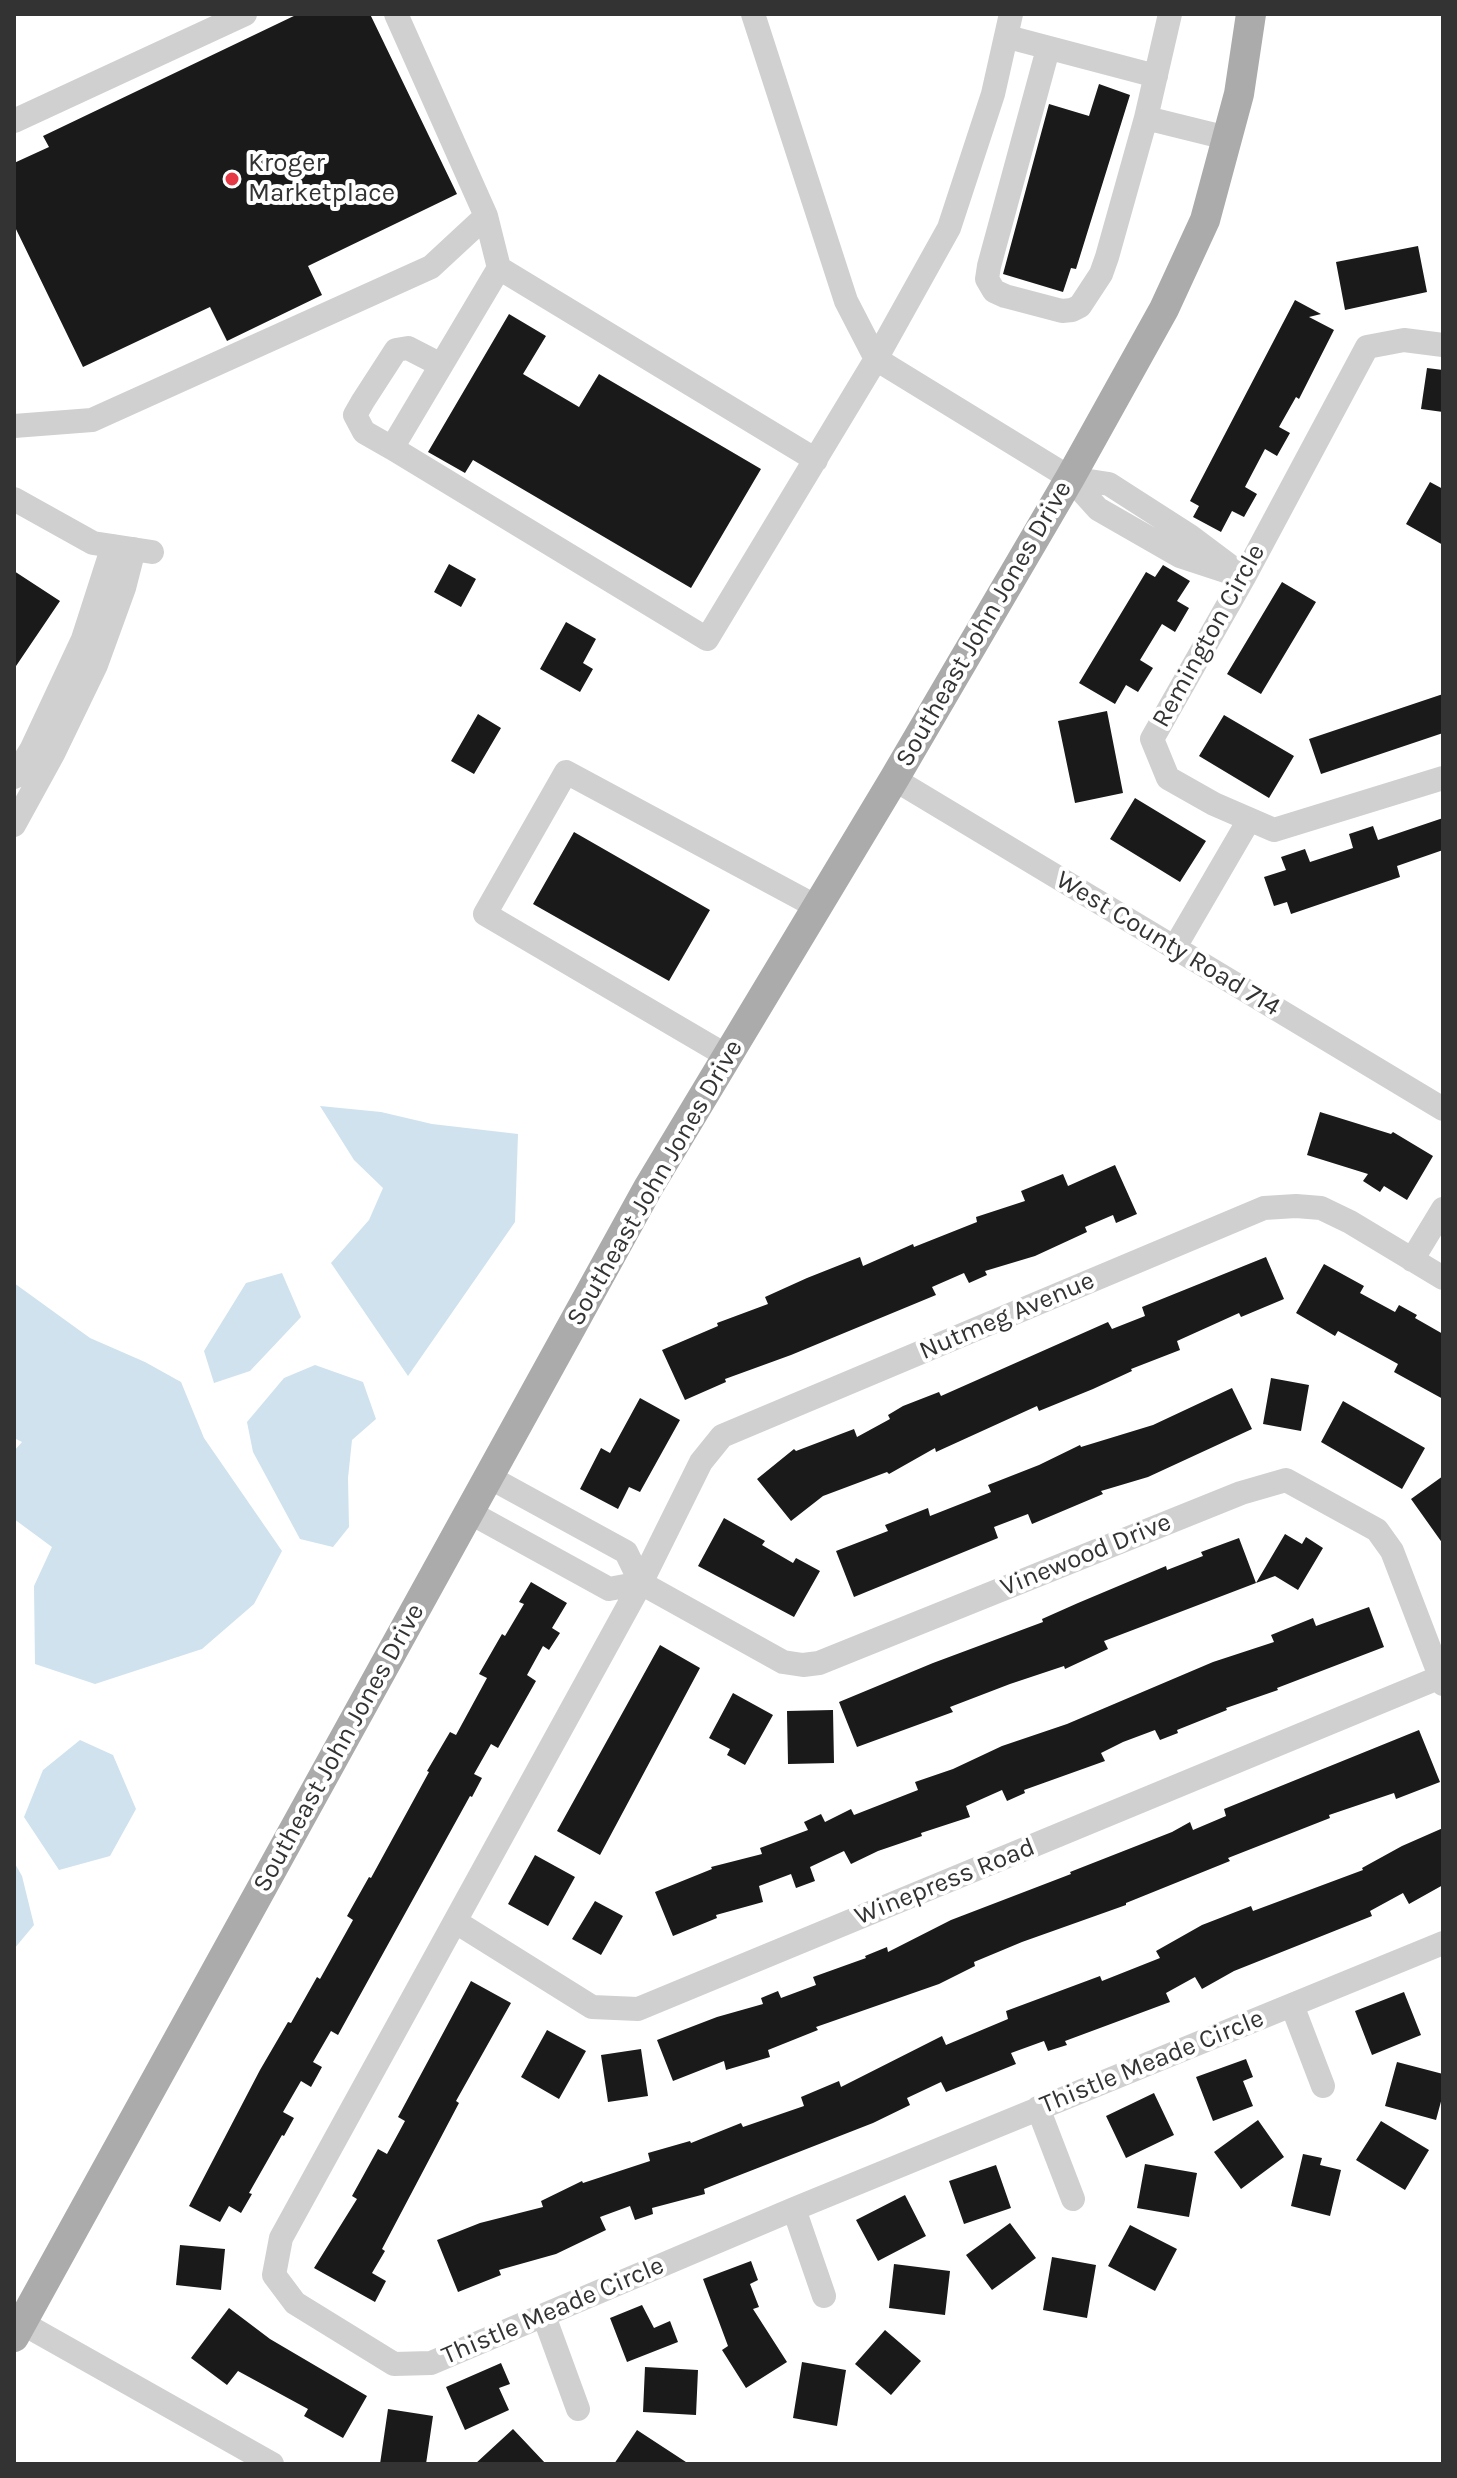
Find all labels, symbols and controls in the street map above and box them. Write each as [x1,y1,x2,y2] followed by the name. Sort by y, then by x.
[248,148,395,210] place label: Kroger Marketplace
[223,170,241,188] marker: Kroger Marketplace
[889,475,1079,773] street label: Southeast John Jones Drive
[1146,539,1272,733] street label: Remington Circle
[1050,865,1286,1023] street label: West County Road 714
[560,1034,750,1332] street label: Southeast John Jones Drive
[915,1265,1099,1367] street label: Nutmeg Avenue
[996,1507,1176,1603] street label: Vinewood Drive
[247,1598,431,1898] street label: Southeast John Jones Drive
[850,1832,1040,1932] street label: Winepress Road
[1036,2003,1268,2121] street label: Thistle Meade Circle
[437,2250,669,2372] street label: Thistle Meade Circle

